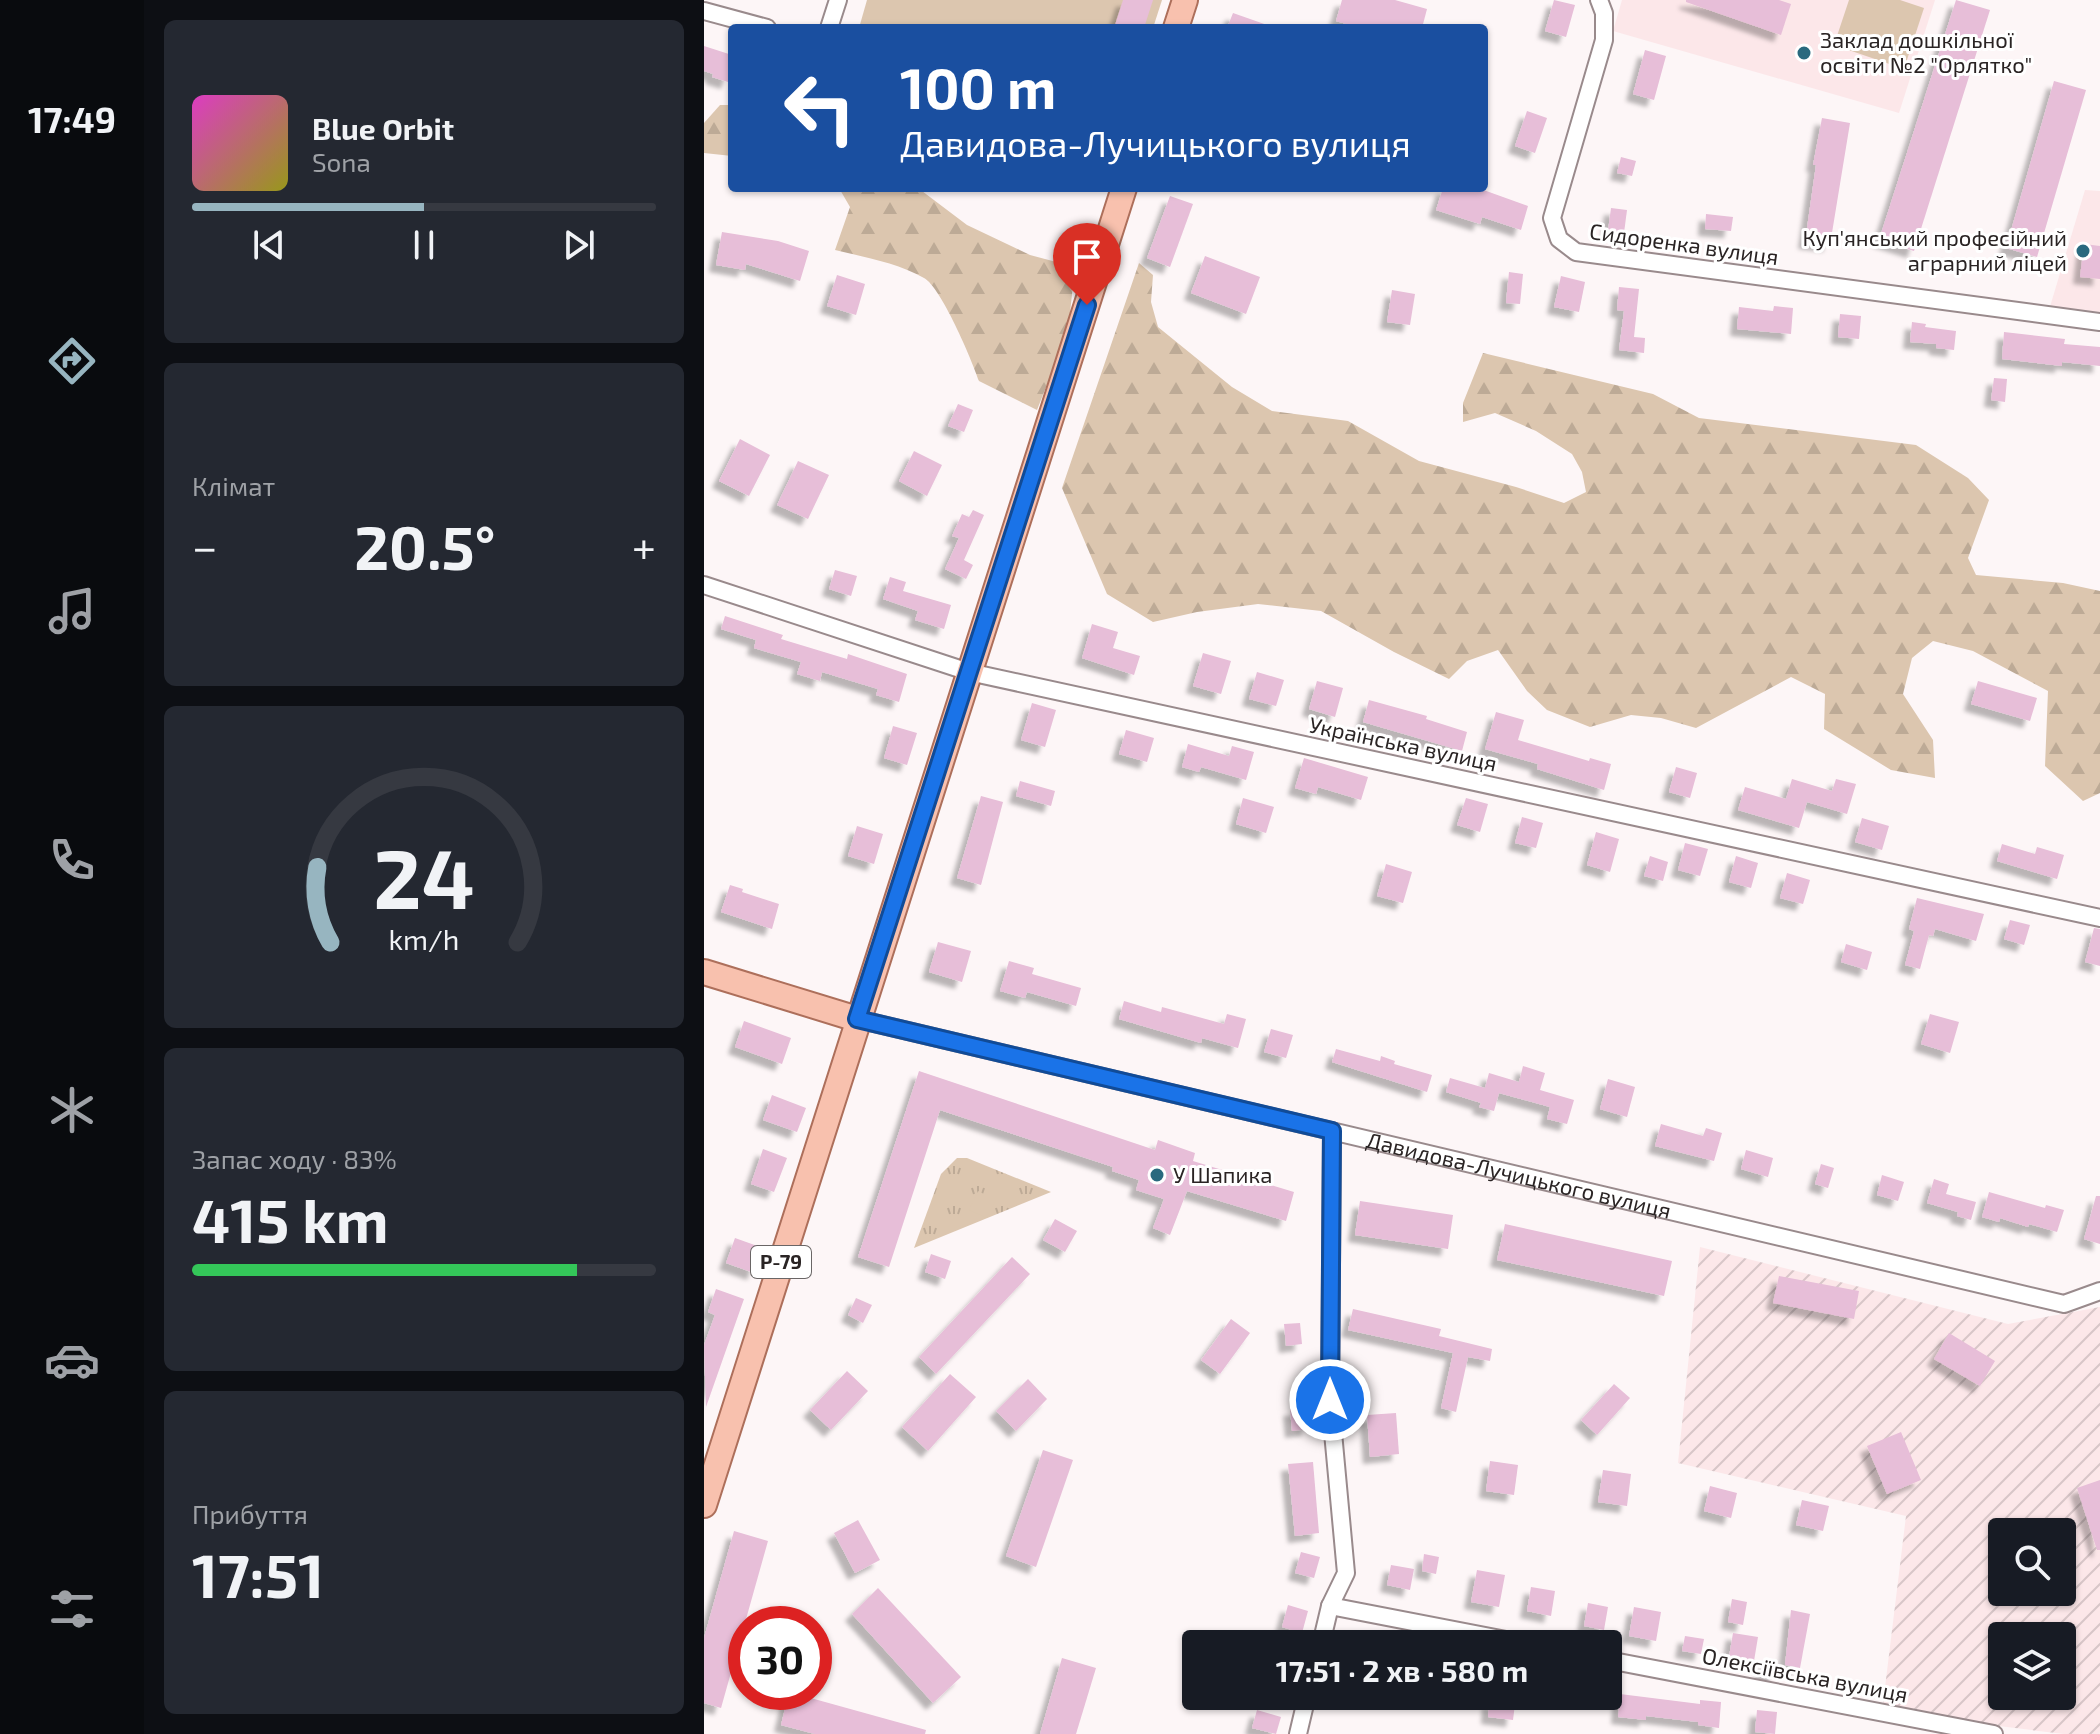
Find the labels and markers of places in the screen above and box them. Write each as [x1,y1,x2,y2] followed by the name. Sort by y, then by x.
[1820,26,2032,77] place label: Заклад дошкільної освіти №2 "Орлятко"
[1795,44,1813,62] marker: Заклад дошкільної освіти №2 "Орлятко"
[1053,223,1121,305] pin
[1803,224,2067,275] place label: Куп'янський професійний аграрний ліцей
[2074,242,2092,260] marker: Куп'янський професійний аграрний ліцей
[1173,1161,1272,1187] place label: У Шапика
[1148,1166,1166,1184] marker: У Шапика

